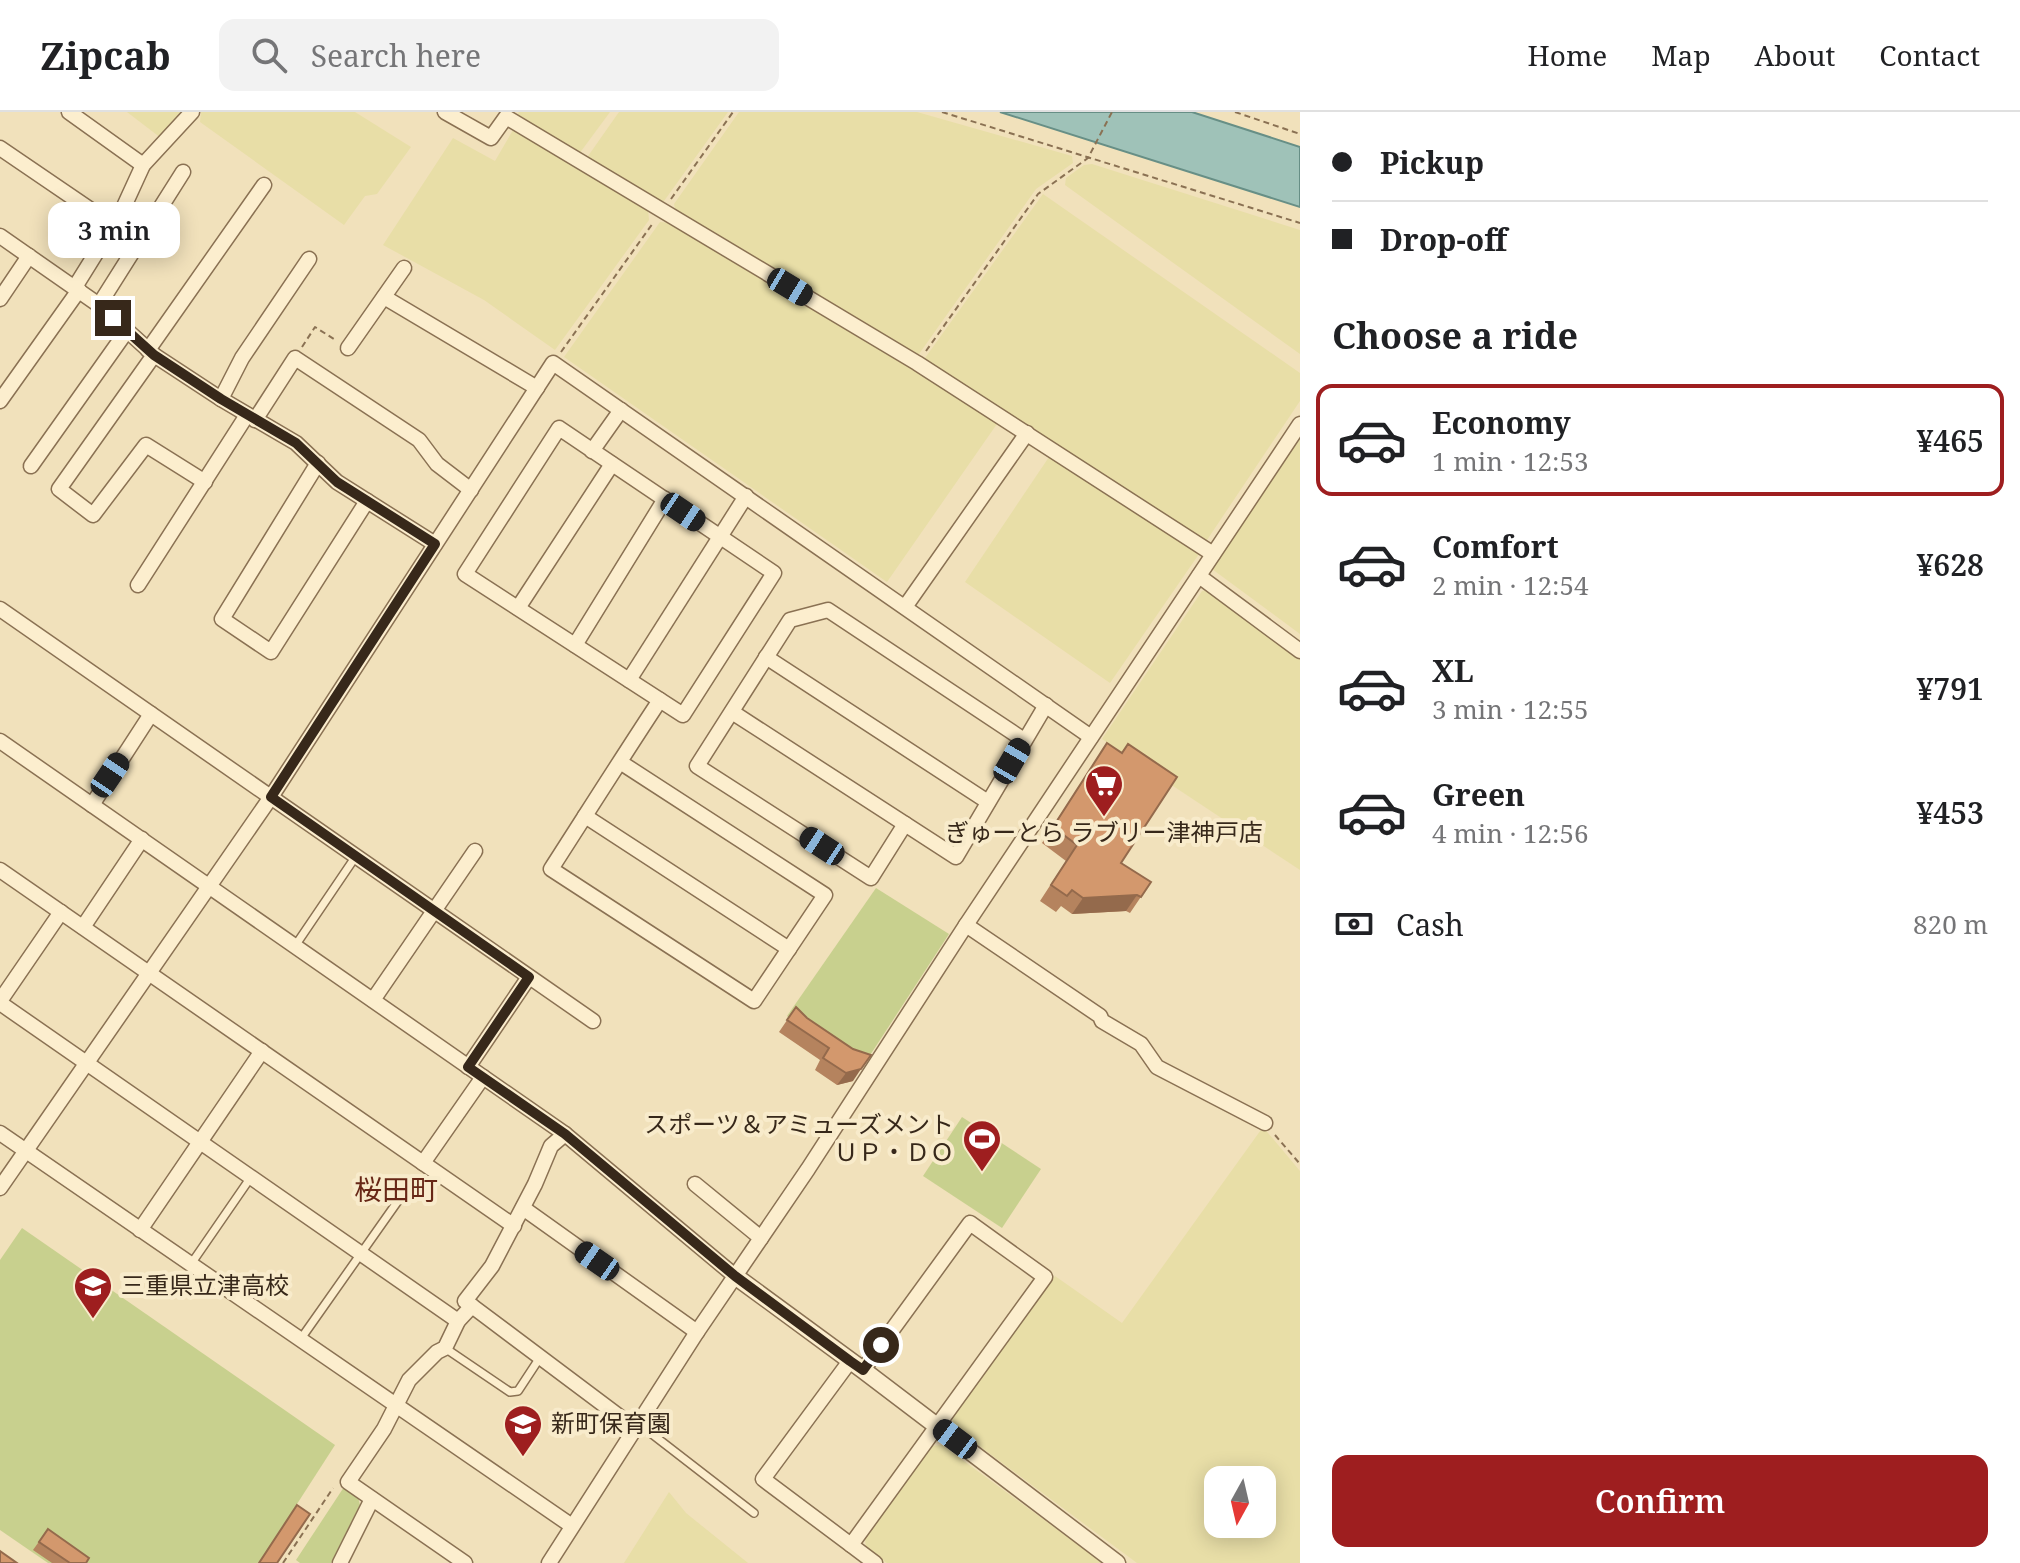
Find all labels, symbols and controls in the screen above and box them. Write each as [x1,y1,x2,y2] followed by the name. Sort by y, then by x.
[219,19,779,91] search box
[40,29,171,81] text: Zipcab
[247,33,291,77] icon: search
[311,35,481,76] text: Search here
[1528,36,1607,74] text: Home
[1651,36,1711,74] text: Map
[1755,36,1835,74] text: About
[1879,36,1980,74] text: Contact
[1380,142,1484,183] text: Pickup
[47,202,179,258] callout: 3 min
[78,212,150,248] text: 3 min
[1380,219,1507,260] text: Drop-off
[763,264,817,310] car
[95,300,131,336] route end
[1332,311,1578,360] text: Choose a ride
[1432,402,1571,443] text: Economy
[1336,404,1408,476] icon: car
[1916,420,1984,461] text: ¥465
[1432,443,1589,479] text: 1 min · 12:53
[656,489,710,535] car
[1432,526,1559,567] text: Comfort
[1336,528,1408,600] icon: car
[1916,544,1984,585] text: ¥628
[1432,567,1589,603] text: 2 min · 12:54
[1432,650,1474,691] text: XL
[1336,652,1408,724] icon: car
[1916,668,1984,709] text: ¥791
[1432,691,1589,727] text: 3 min · 12:55
[990,734,1034,788] car
[87,748,133,802] car
[1083,763,1125,818] supermarket icon: ぎゅーとら ラブリー津神戸店
[1432,774,1525,815] text: Green
[1336,776,1408,848] icon: car
[1916,792,1984,833] text: ¥453
[945,815,1263,848] place label: ぎゅーとら ラブリー津神戸店
[1432,815,1589,851] text: 4 min · 12:56
[795,823,849,869] car
[1332,902,1376,946] icon: cash
[1396,904,1464,945] text: Cash
[1913,906,1988,942] text: 820 m
[644,1107,954,1168] place label: スポーツ＆アミューズメント ＵＰ・ＤＯ
[961,1118,1003,1173] sports icon: スポーツ＆アミューズメント ＵＰ・ＤＯ
[354,1170,438,1208] district label: 桜田町
[570,1237,624,1285] car
[72,1265,114,1320] school or university icon: 三重県立津高校
[121,1268,289,1301] place label: 三重県立津高校
[863,1327,899,1363] route start
[502,1403,544,1458] school or university icon: 新町保育園
[551,1406,671,1439] place label: 新町保育園
[929,1415,981,1463] car
[1332,1455,1988,1547] button: Confirm
[1204,1466,1276,1538] north arrow
[1204,1466,1276,1538] map controls

